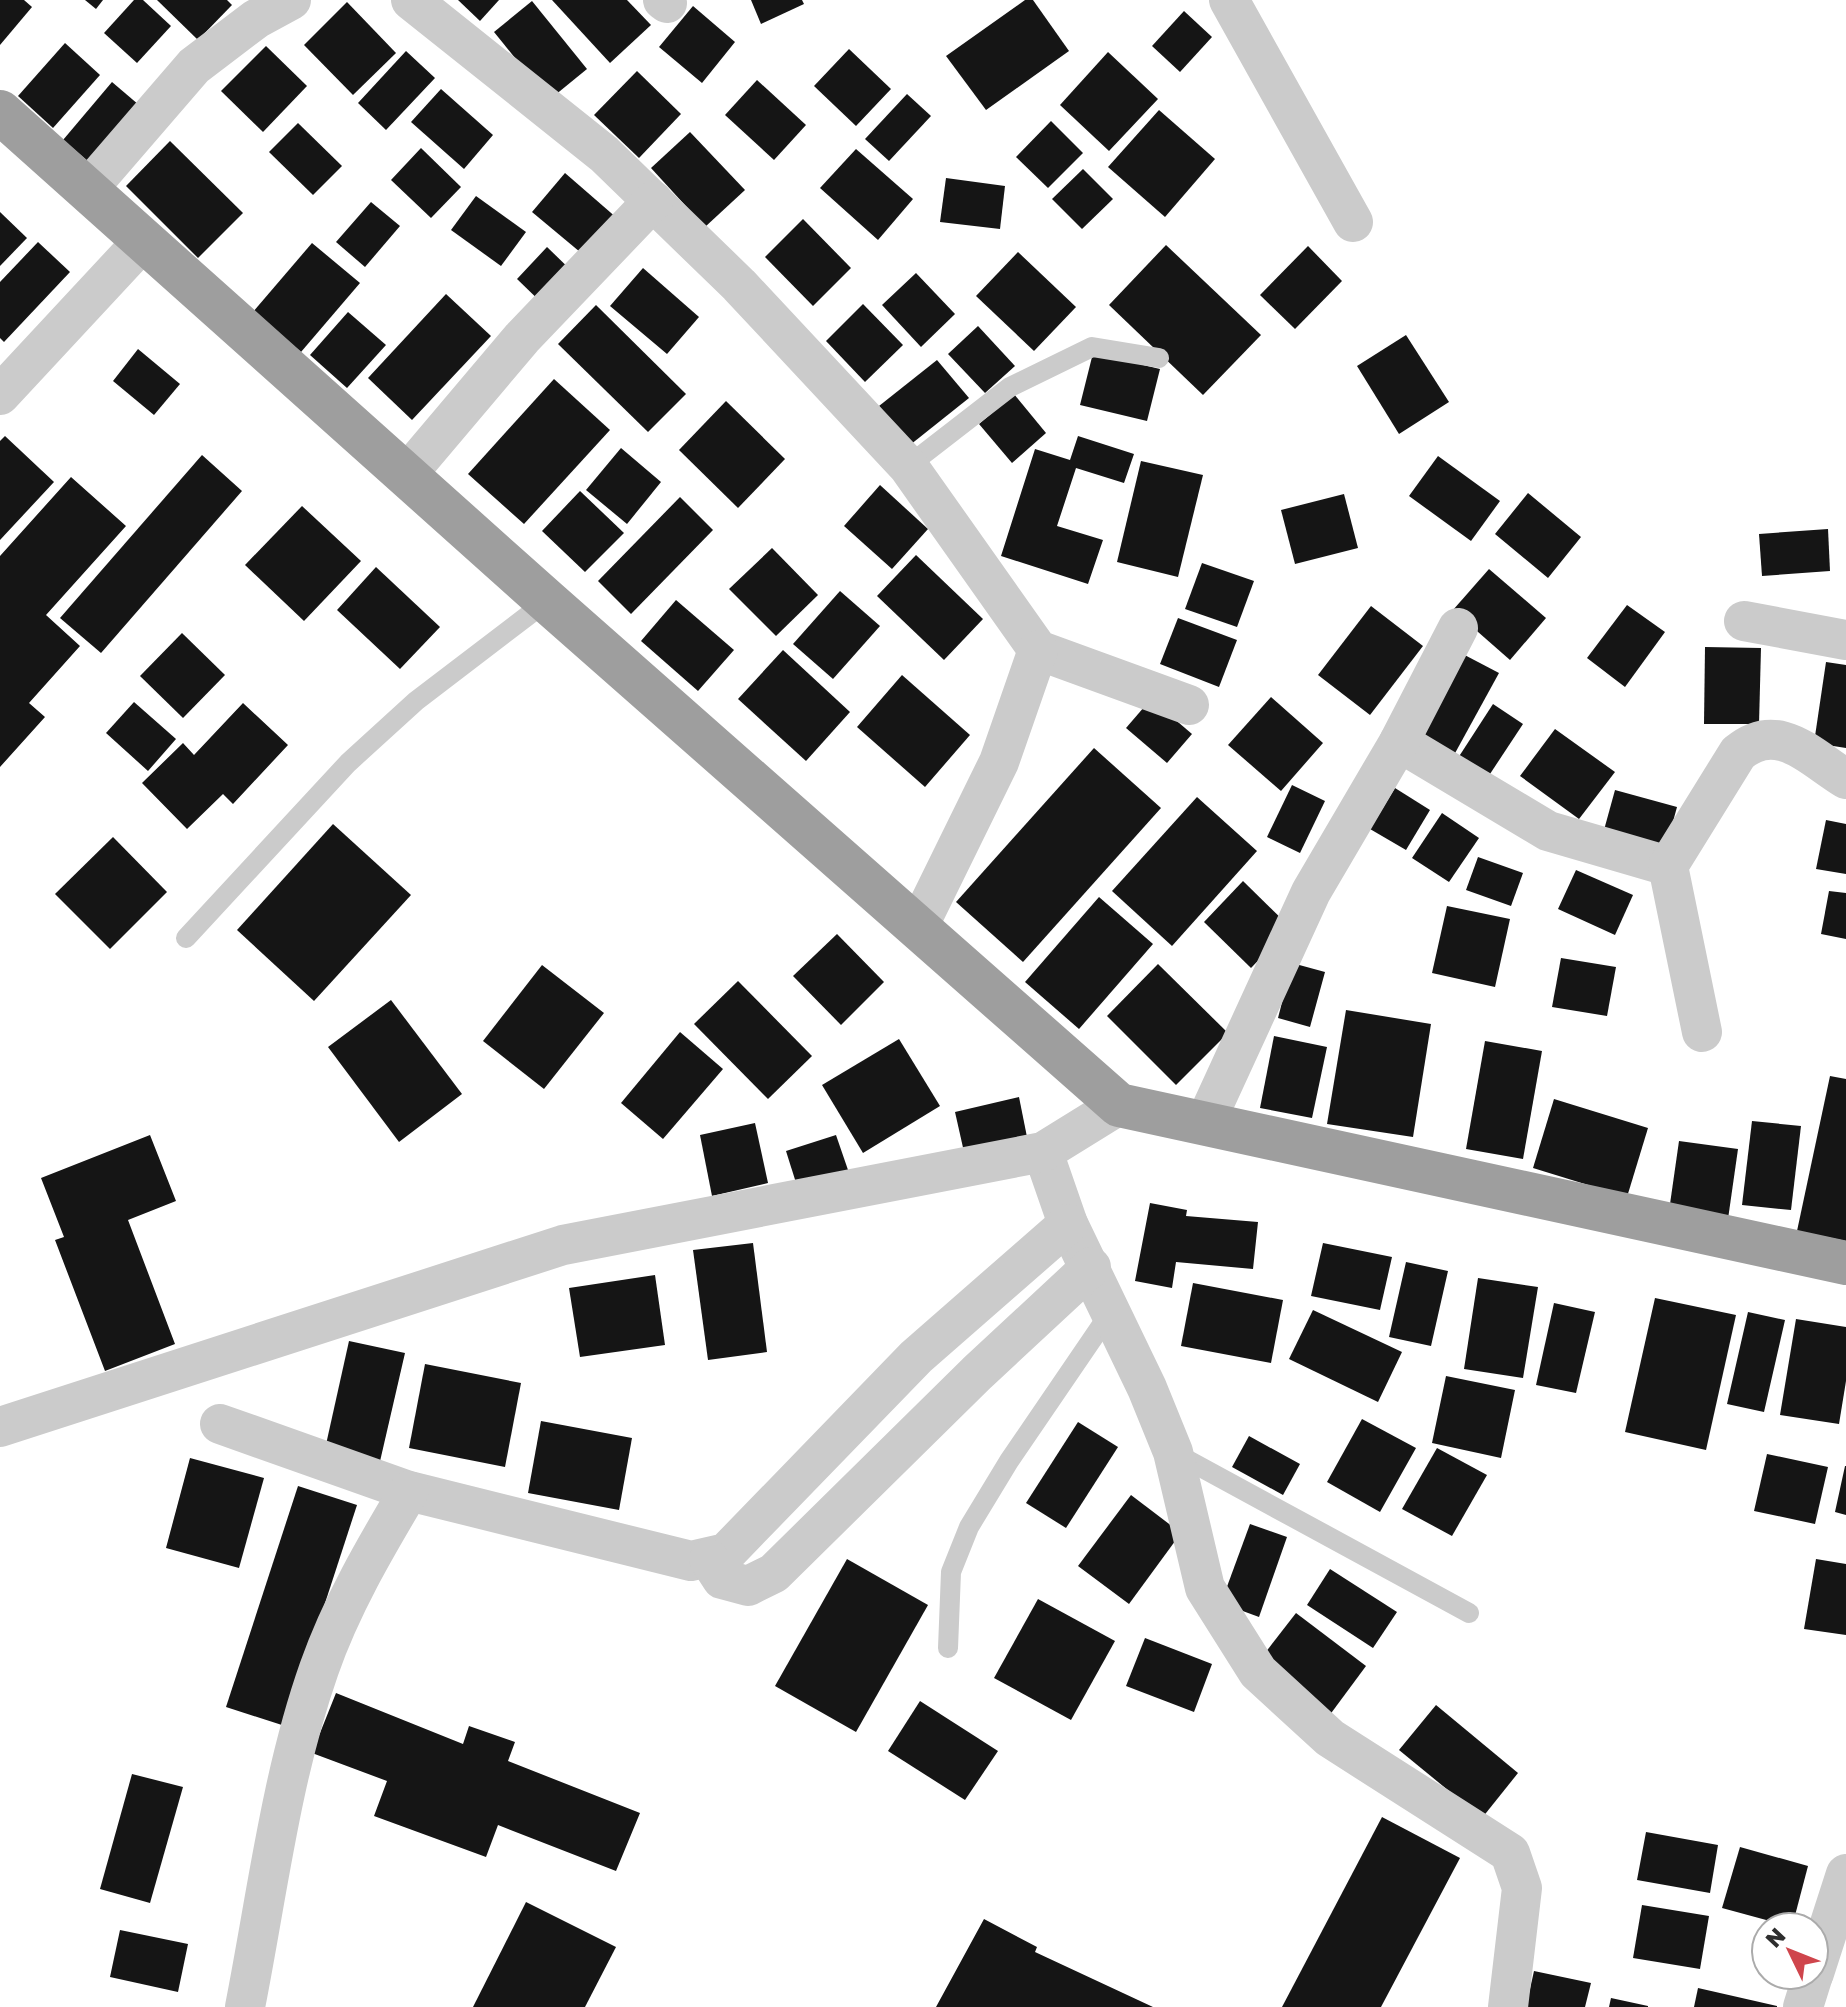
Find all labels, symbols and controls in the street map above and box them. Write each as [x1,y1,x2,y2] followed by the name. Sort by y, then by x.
[1750,1911,1830,1991] north arrow
[1759,1922,1791,1952] text: N

